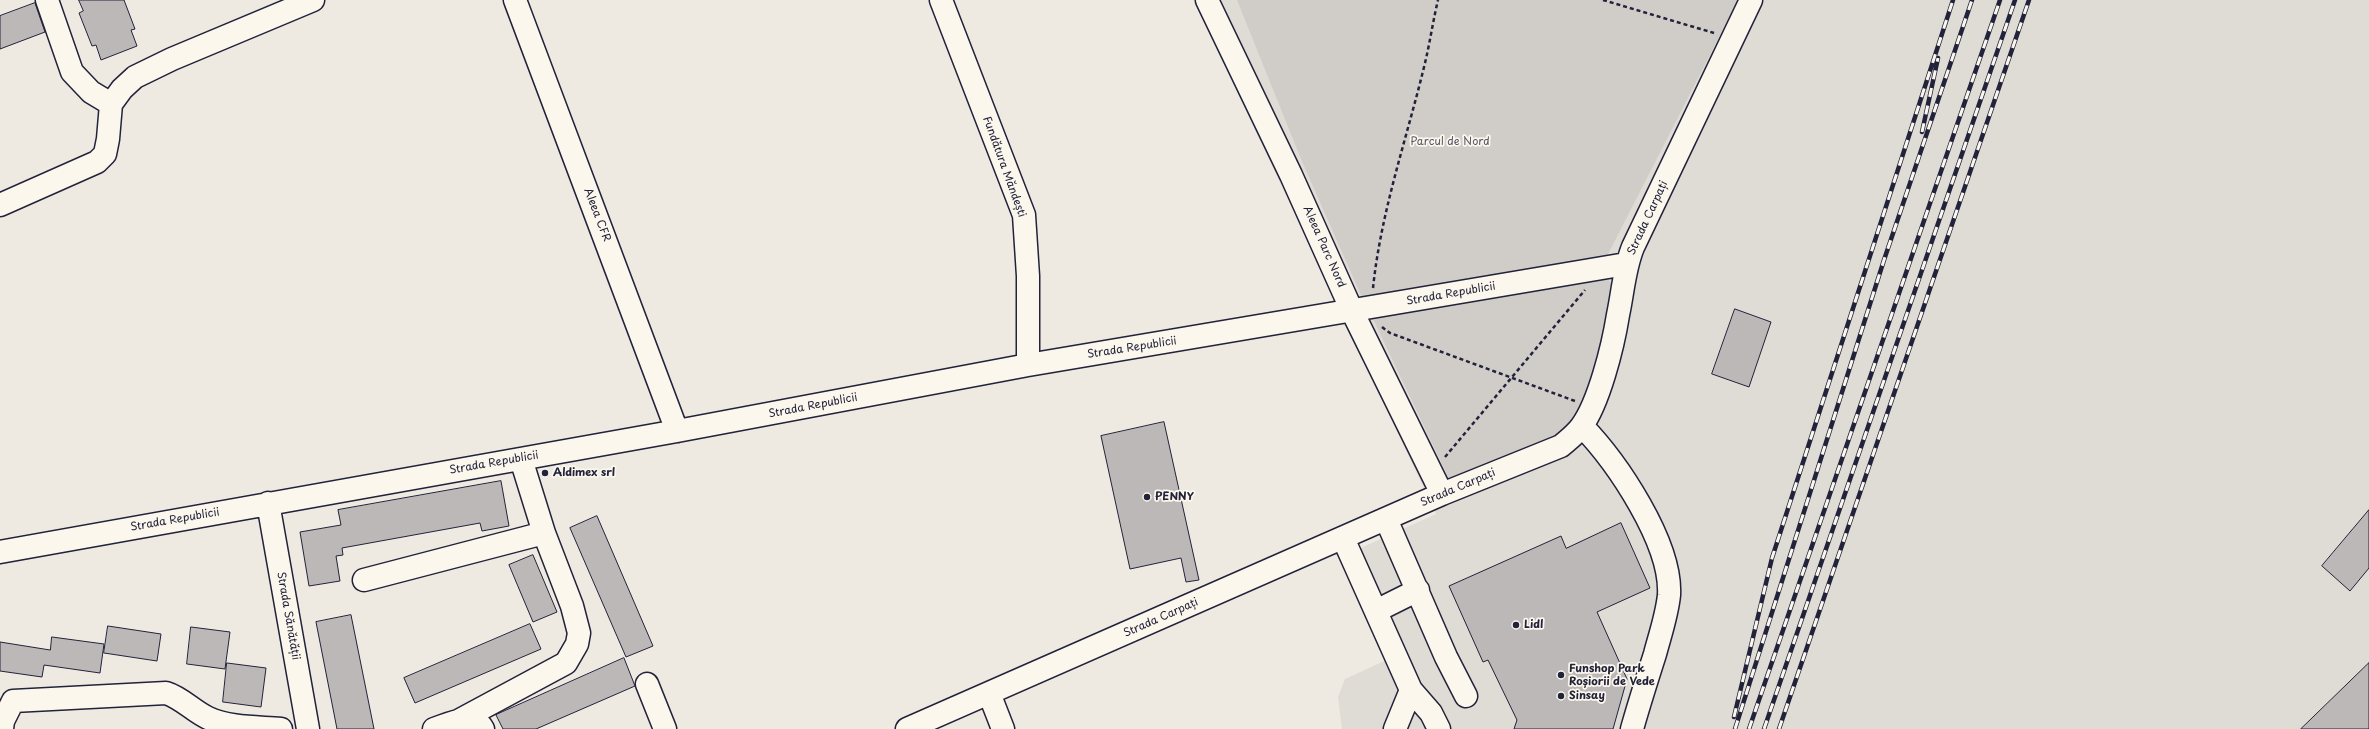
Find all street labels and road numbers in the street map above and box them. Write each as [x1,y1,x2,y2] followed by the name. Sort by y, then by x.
[980,115,1028,219] street label: Fundătura Măndești
[1625,179,1671,257] street label: Strada Carpați
[581,186,613,244] street label: Aleea CFR
[1300,204,1348,290] street label: Aleea Parc Nord
[1405,280,1497,308] street label: Strada Republicii
[1086,334,1178,362] street label: Strada Republicii
[767,391,859,421] street label: Strada Republicii
[448,449,540,477] street label: Strada Republicii
[1418,466,1498,510] street label: Strada Carpați
[129,506,221,534] street label: Strada Republicii
[274,571,302,661] street label: Strada Sănătății
[1122,596,1200,640] street label: Strada Carpați

